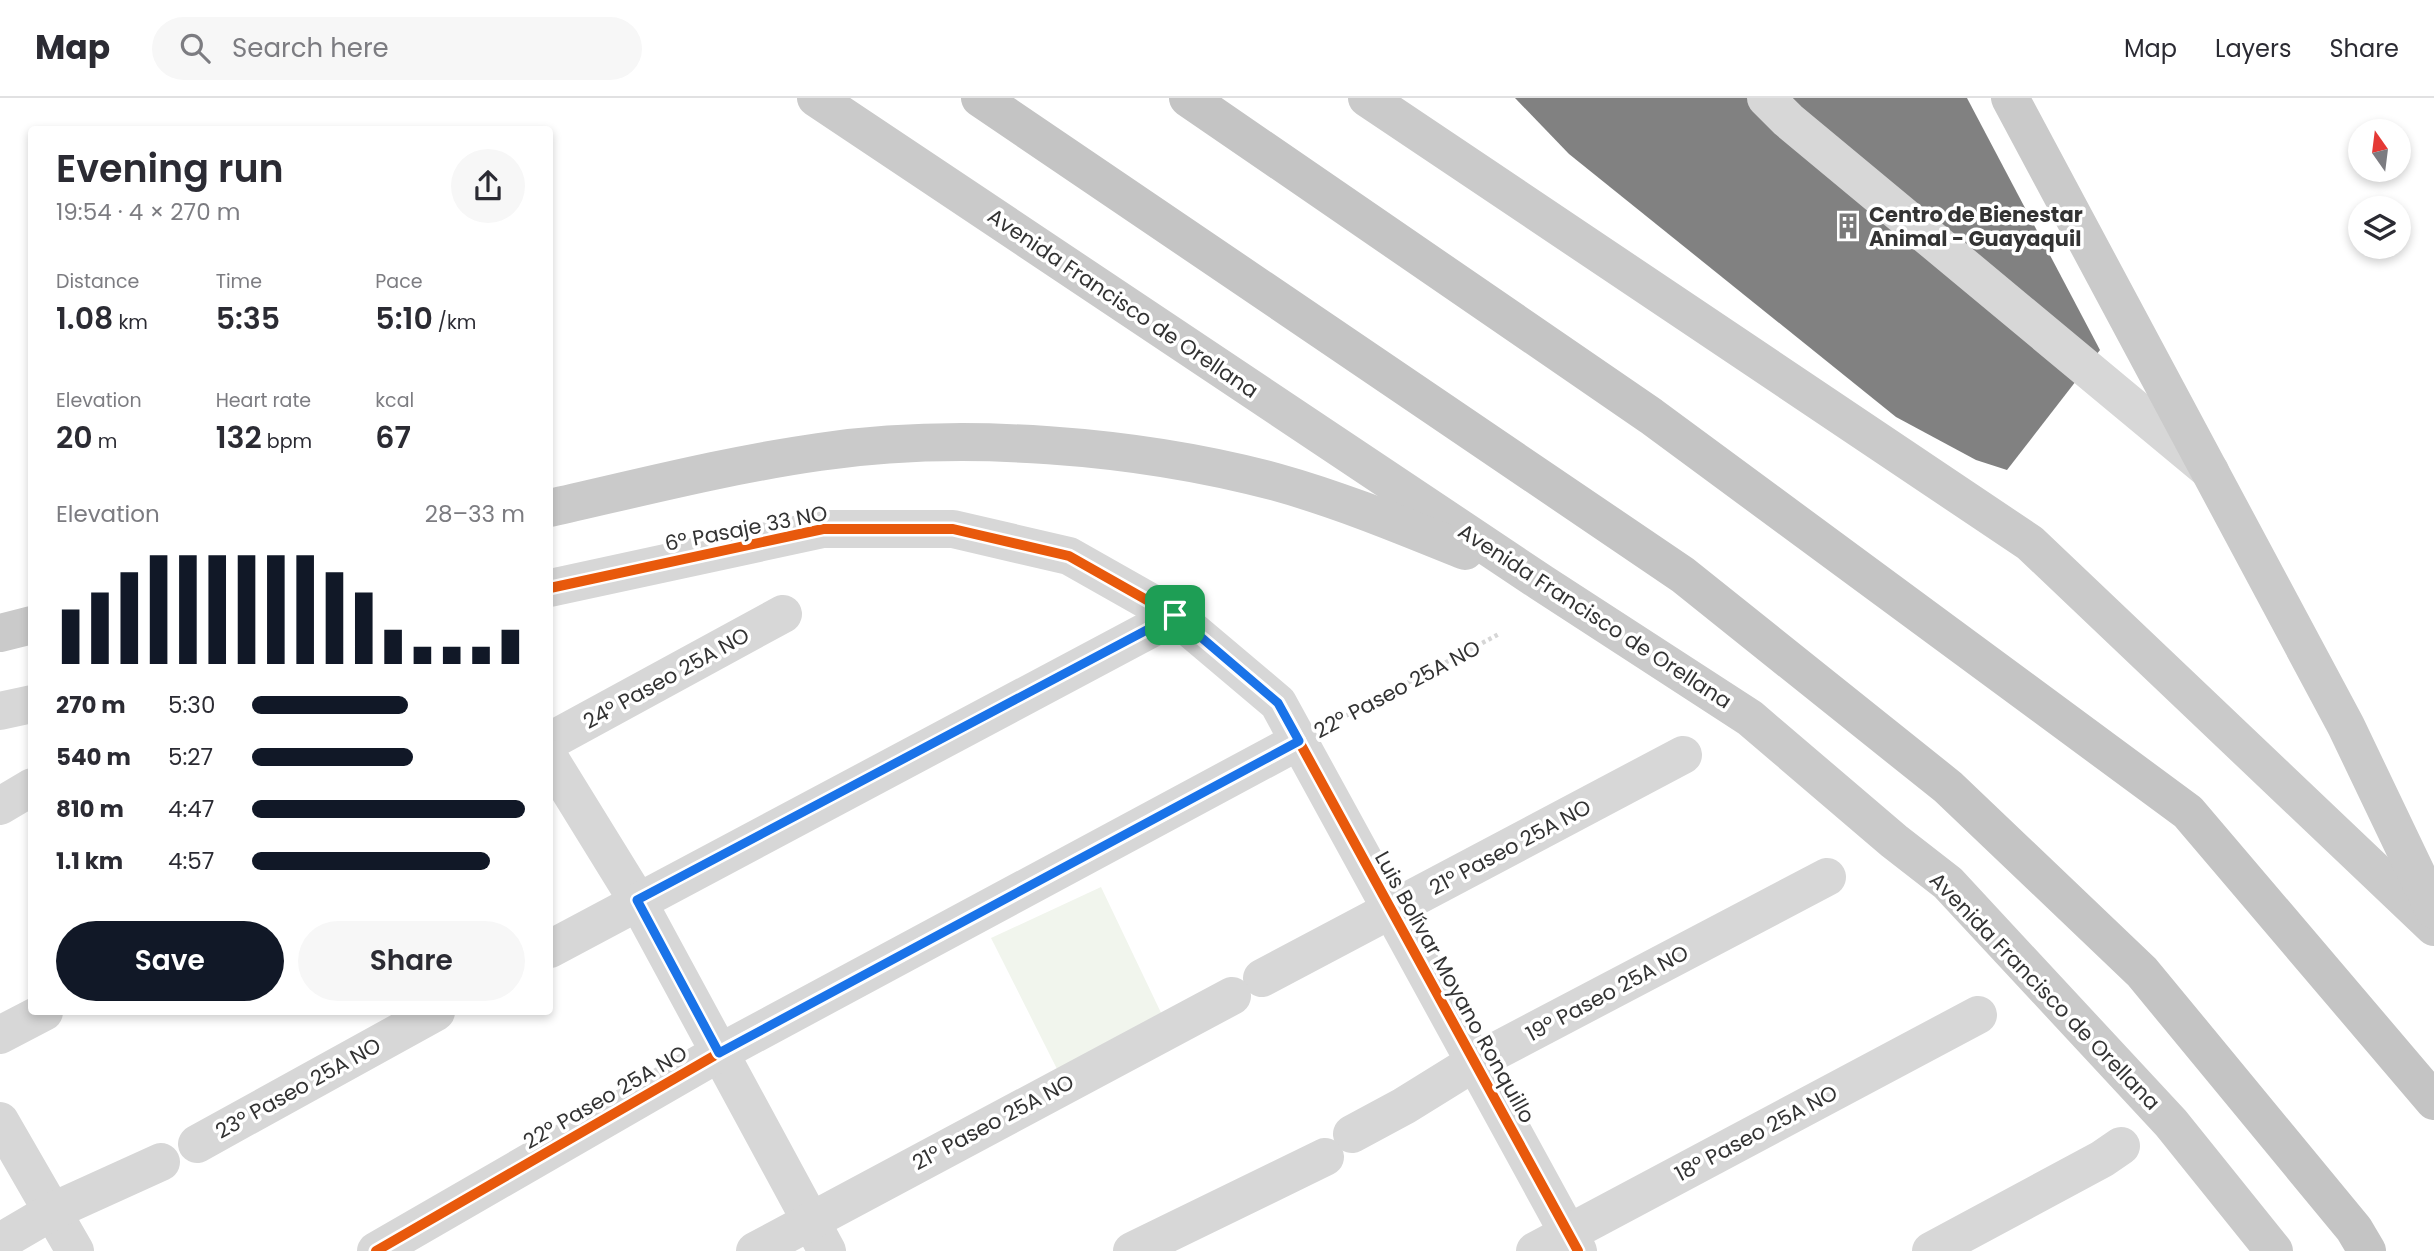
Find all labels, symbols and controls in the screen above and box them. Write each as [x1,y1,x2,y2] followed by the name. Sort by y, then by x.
[152,17,642,80] search box
[35,24,110,71] text: Map
[176,29,214,67] icon: search
[232,30,389,66] text: Search here
[2124,32,2177,65] text: Map
[2215,32,2291,65] text: Layers
[2329,32,2399,65] text: Share
[2348,119,2412,182] north arrow
[2348,119,2411,259] map controls
[56,142,284,195] text: Evening run
[451,149,525,223] button: share
[56,196,240,228] text: 19:54 · 4 × 270 m
[2348,196,2411,259] button: layers
[1869,200,2083,253] place label: Centro de Bienestar Animal - Guayaquil
[982,201,1264,405] street label: Avenida Francisco de Orellana
[1833,211,1863,241] building icon: Centro de Bienestar Animal - Guayaquil
[56,268,139,295] text: Distance
[216,268,262,295] text: Time
[375,268,423,295] text: Pace
[56,297,113,340] text: 1.08
[216,297,280,340] text: 5:35
[375,297,433,340] text: 5:10
[113,309,148,336] text: km
[433,309,476,336] text: /km
[56,387,142,414] text: Elevation
[216,387,311,414] text: Heart rate
[375,387,414,414] text: kcal
[56,416,93,459] text: 20
[216,416,262,459] text: 132
[375,416,411,459] text: 67
[93,428,117,455] text: m
[262,428,312,455] text: bpm
[56,498,160,530] text: Elevation
[425,498,525,530] text: 28–33 m
[662,498,830,558] street label: 6º Pasaje 33 NO
[1453,517,1737,715] street label: Avenida Francisco de Orellana
[1145,585,1205,645] pin
[1156,596,1194,634] icon: arrive
[578,620,754,736] street label: 24º Paseo 25A NO
[1309,633,1485,745] street label: 22º Paseo 25A NO
[56,689,126,721] text: 270 m
[168,689,215,721] text: 5:30
[56,741,131,773] text: 540 m
[168,741,213,773] text: 5:27
[1424,792,1596,902] street label: 21º Paseo 25A NO
[56,793,124,825] text: 810 m
[168,793,214,825] text: 4:47
[56,845,123,877] text: 1.1 km
[168,845,214,877] text: 4:57
[1368,846,1542,1128] street label: Luis Bolívar Moyano Ronquillo
[1923,866,2167,1116] street label: Avenida Francisco de Orellana
[56,921,284,1001] button: Save
[298,921,525,1001] button: Share
[1521,938,1693,1048] street label: 19º Paseo 25A NO
[210,1030,386,1146] street label: 23º Paseo 25A NO
[518,1038,692,1156] street label: 22º Paseo 25A NO
[907,1067,1079,1177] street label: 21º Paseo 25A NO
[1670,1078,1842,1188] street label: 18º Paseo 25A NO

